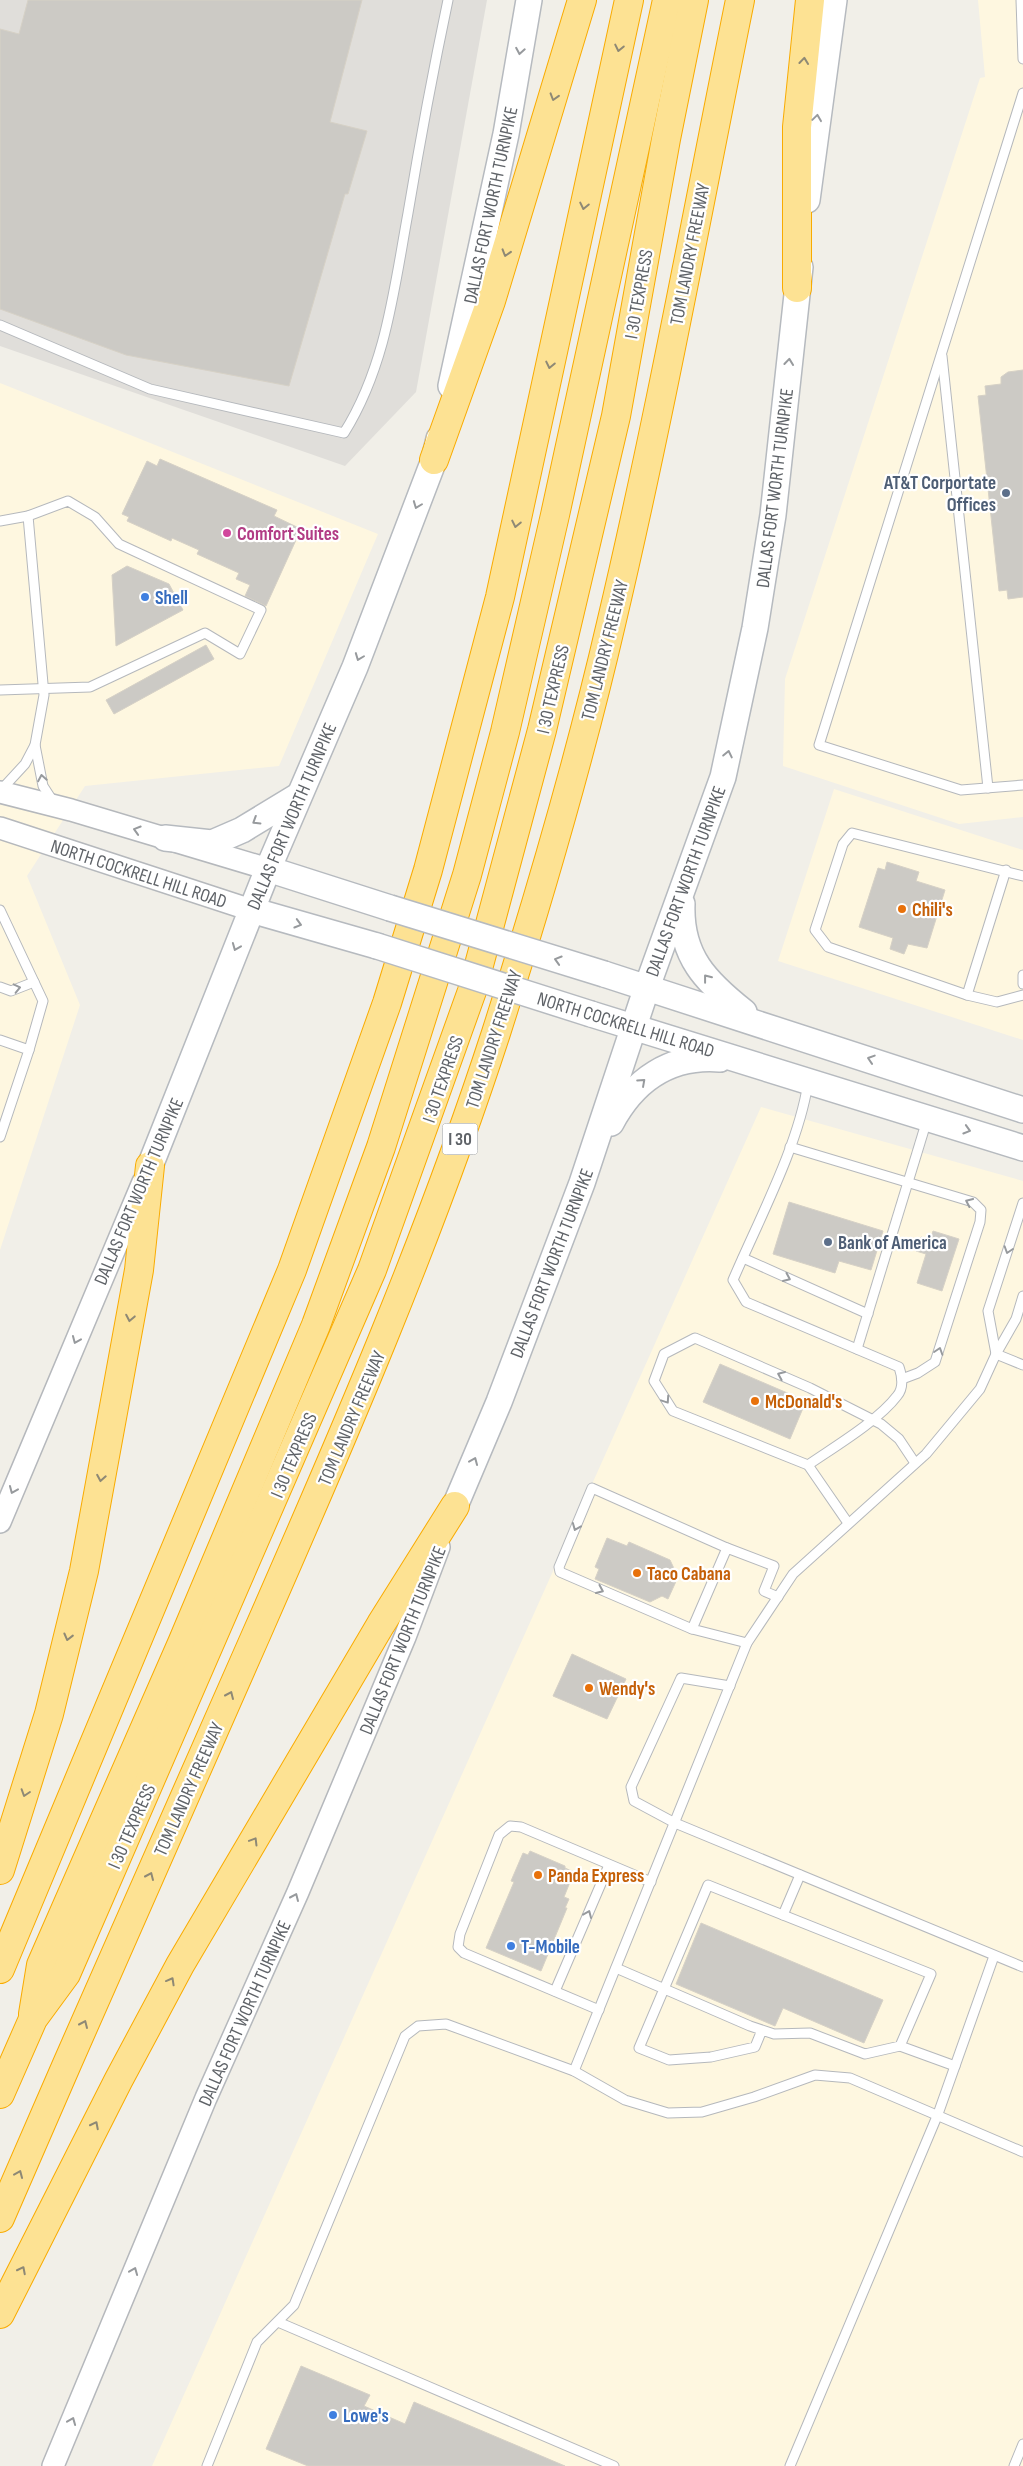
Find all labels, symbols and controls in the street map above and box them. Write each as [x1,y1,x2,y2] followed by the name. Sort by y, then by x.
[614,43,625,52] one-way arrow
[516,47,526,55] one-way arrow
[798,57,809,65] one-way arrow
[549,93,559,101] one-way arrow
[459,105,524,306] street label: DALLAS FORT WORTH TURNPIKE
[811,114,822,122] one-way arrow
[665,181,716,327] street label: TOM LANDRY FREEWAY
[580,202,590,211] one-way arrow
[502,248,512,256] one-way arrow
[620,248,659,341] street label: I 30 TEXPRESS
[783,358,794,366] one-way arrow
[545,361,556,370] one-way arrow
[752,387,799,589] street label: DALLAS FORT WORTH TURNPIKE
[883,472,996,517] place label: AT&T Corportate Offices
[1000,487,1012,499] marker: AT&T Corportate Offices
[413,500,423,509] one-way arrow
[511,520,522,529] one-way arrow
[237,523,339,546] place label: Comfort Suites
[221,527,233,539] marker: Comfort Suites
[577,578,634,723] street label: TOM LANDRY FREEWAY
[155,587,188,610] place label: Shell
[139,591,151,603] marker: Shell
[532,643,575,736] street label: I 30 TEXPRESS
[354,652,365,661] one-way arrow
[243,720,342,914] street label: DALLAS FORT WORTH TURNPIKE
[722,749,732,758] one-way arrow
[37,773,47,782] one-way arrow
[641,783,732,980] street label: DALLAS FORT WORTH TURNPIKE
[253,814,262,824] one-way arrow
[134,825,142,835] one-way arrow
[48,835,229,914] street label: NORTH COCKRELL HILL ROAD
[912,899,953,922] place label: Chili's
[896,903,908,915] marker: Chili's
[293,918,302,928] one-way arrow
[232,942,243,951] one-way arrow
[554,955,562,965] one-way arrow
[461,967,528,1112] street label: TOM LANDRY FREEWAY
[704,975,712,984] one-way arrow
[13,983,21,994] one-way arrow
[534,988,717,1063] street label: NORTH COCKRELL HILL ROAD
[418,1033,469,1126] street label: I 30 TEXPRESS
[867,1055,875,1065] one-way arrow
[637,1079,646,1088] one-way arrow
[90,1095,189,1289] street label: DALLAS FORT WORTH TURNPIKE
[442,1124,478,1154] road number: I 30
[963,1125,971,1135] one-way arrow
[506,1166,599,1361] street label: DALLAS FORT WORTH TURNPIKE
[965,1198,974,1208] one-way arrow
[838,1232,947,1255] place label: Bank of America
[822,1236,834,1248] marker: Bank of America
[1003,1245,1013,1253] one-way arrow
[782,1272,791,1282] one-way arrow
[126,1313,136,1322] one-way arrow
[72,1335,82,1344] one-way arrow
[933,1347,943,1356] one-way arrow
[314,1348,391,1489] street label: TOM LANDRY FREEWAY
[777,1371,786,1382] one-way arrow
[765,1391,842,1414] place label: McDonald's
[660,1394,669,1403] one-way arrow
[749,1395,761,1407] marker: McDonald's
[266,1409,323,1502] street label: I 30 TEXPRESS
[468,1457,478,1466] one-way arrow
[96,1473,106,1482] one-way arrow
[9,1485,20,1494] one-way arrow
[572,1523,582,1531] one-way arrow
[355,1543,452,1738] street label: DALLAS FORT WORTH TURNPIKE
[647,1563,731,1586] place label: Taco Cabana
[631,1567,643,1579] marker: Taco Cabana
[595,1583,604,1594] one-way arrow
[63,1632,74,1641] one-way arrow
[599,1678,655,1701] place label: Wendy's
[583,1682,595,1694] marker: Wendy's
[223,1691,234,1700] one-way arrow
[150,1719,229,1860] street label: TOM LANDRY FREEWAY
[103,1781,161,1873] street label: I 30 TEXPRESS
[21,1789,31,1797] one-way arrow
[247,1838,257,1847] one-way arrow
[548,1865,644,1888] place label: Panda Express
[532,1869,544,1881] marker: Panda Express
[143,1872,154,1881] one-way arrow
[289,1893,300,1902] one-way arrow
[582,1910,592,1919] one-way arrow
[194,1917,297,2110] street label: DALLAS FORT WORTH TURNPIKE
[521,1936,580,1959] place label: T-Mobile
[505,1940,517,1952] marker: T-Mobile
[165,1978,175,1987] one-way arrow
[77,2020,88,2029] one-way arrow
[89,2121,99,2130] one-way arrow
[13,2170,24,2179] one-way arrow
[16,2266,26,2275] one-way arrow
[128,2267,139,2276] one-way arrow
[343,2405,389,2428] place label: Lowe's
[327,2409,339,2421] marker: Lowe's
[66,2417,76,2426] one-way arrow

